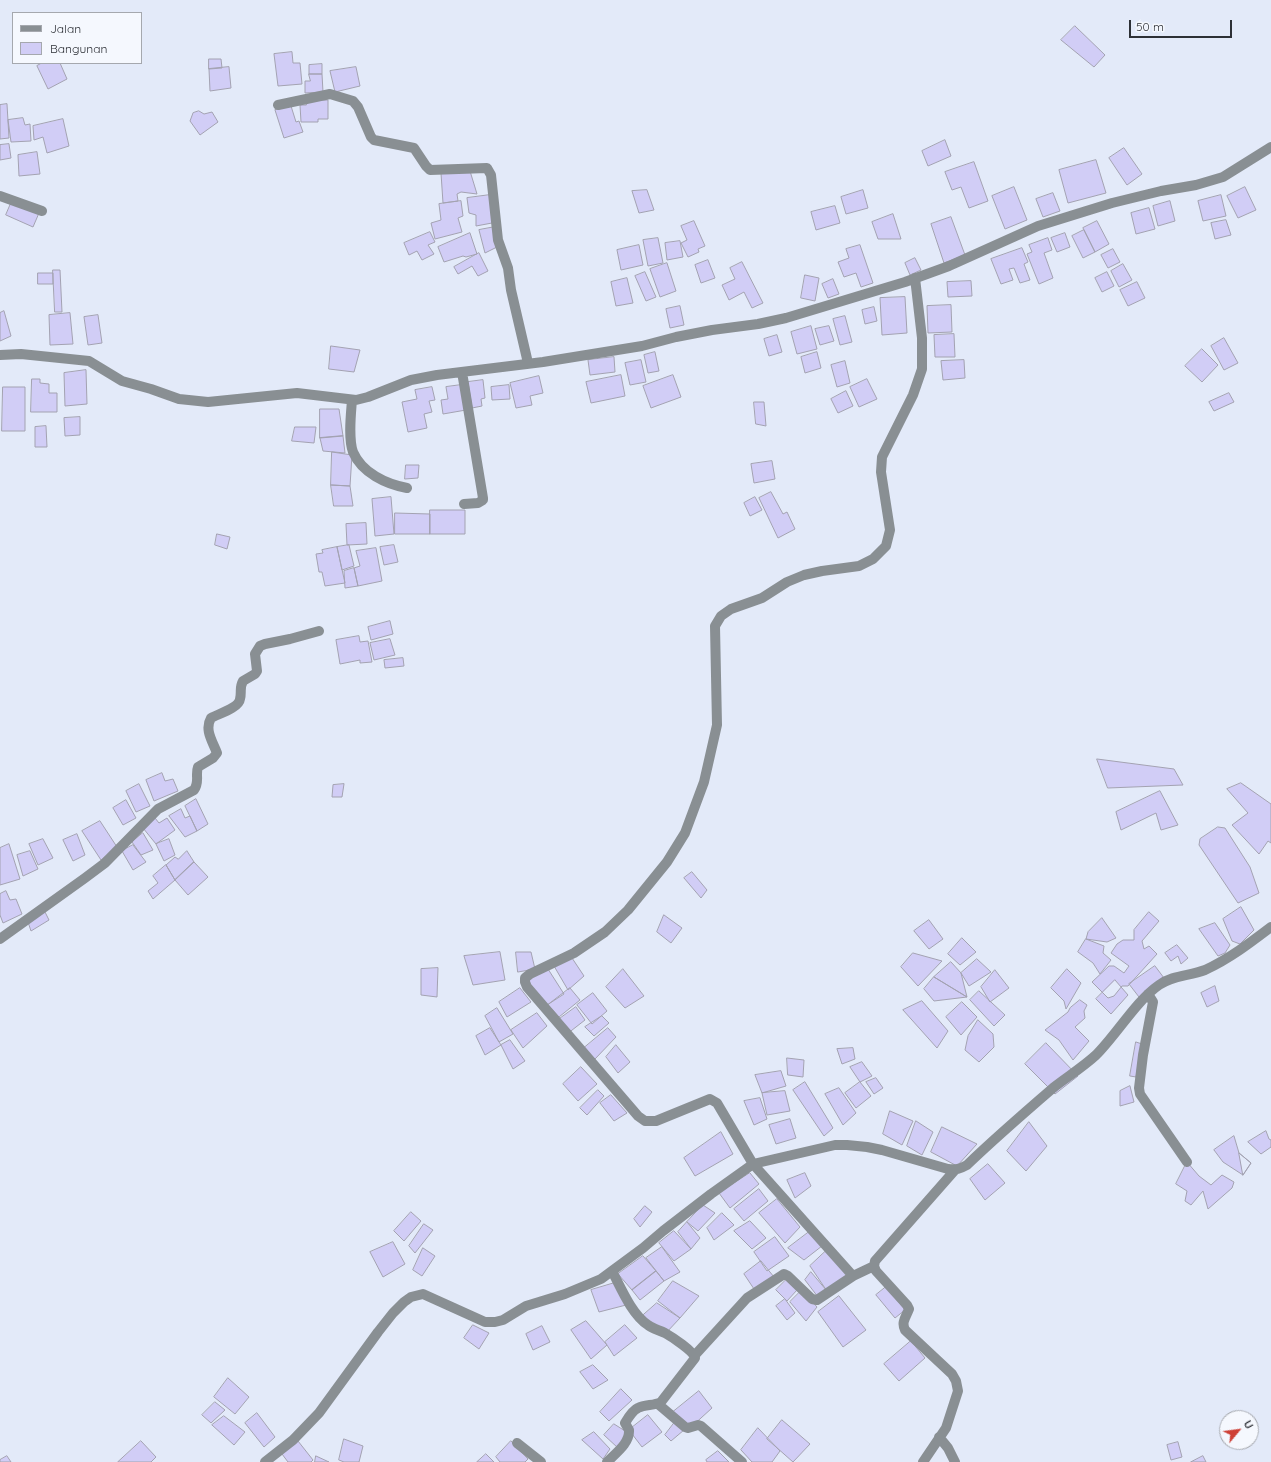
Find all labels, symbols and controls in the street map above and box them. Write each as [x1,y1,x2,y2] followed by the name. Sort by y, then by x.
[12,12,142,64] legend
[1131,12,1234,38] scale bar
[1136,19,1164,34] text: 50 m
[50,21,81,36] text: Jalan
[50,41,107,56] text: Bangunan
[1219,1410,1259,1450] north arrow
[1241,1418,1257,1431] text: U

